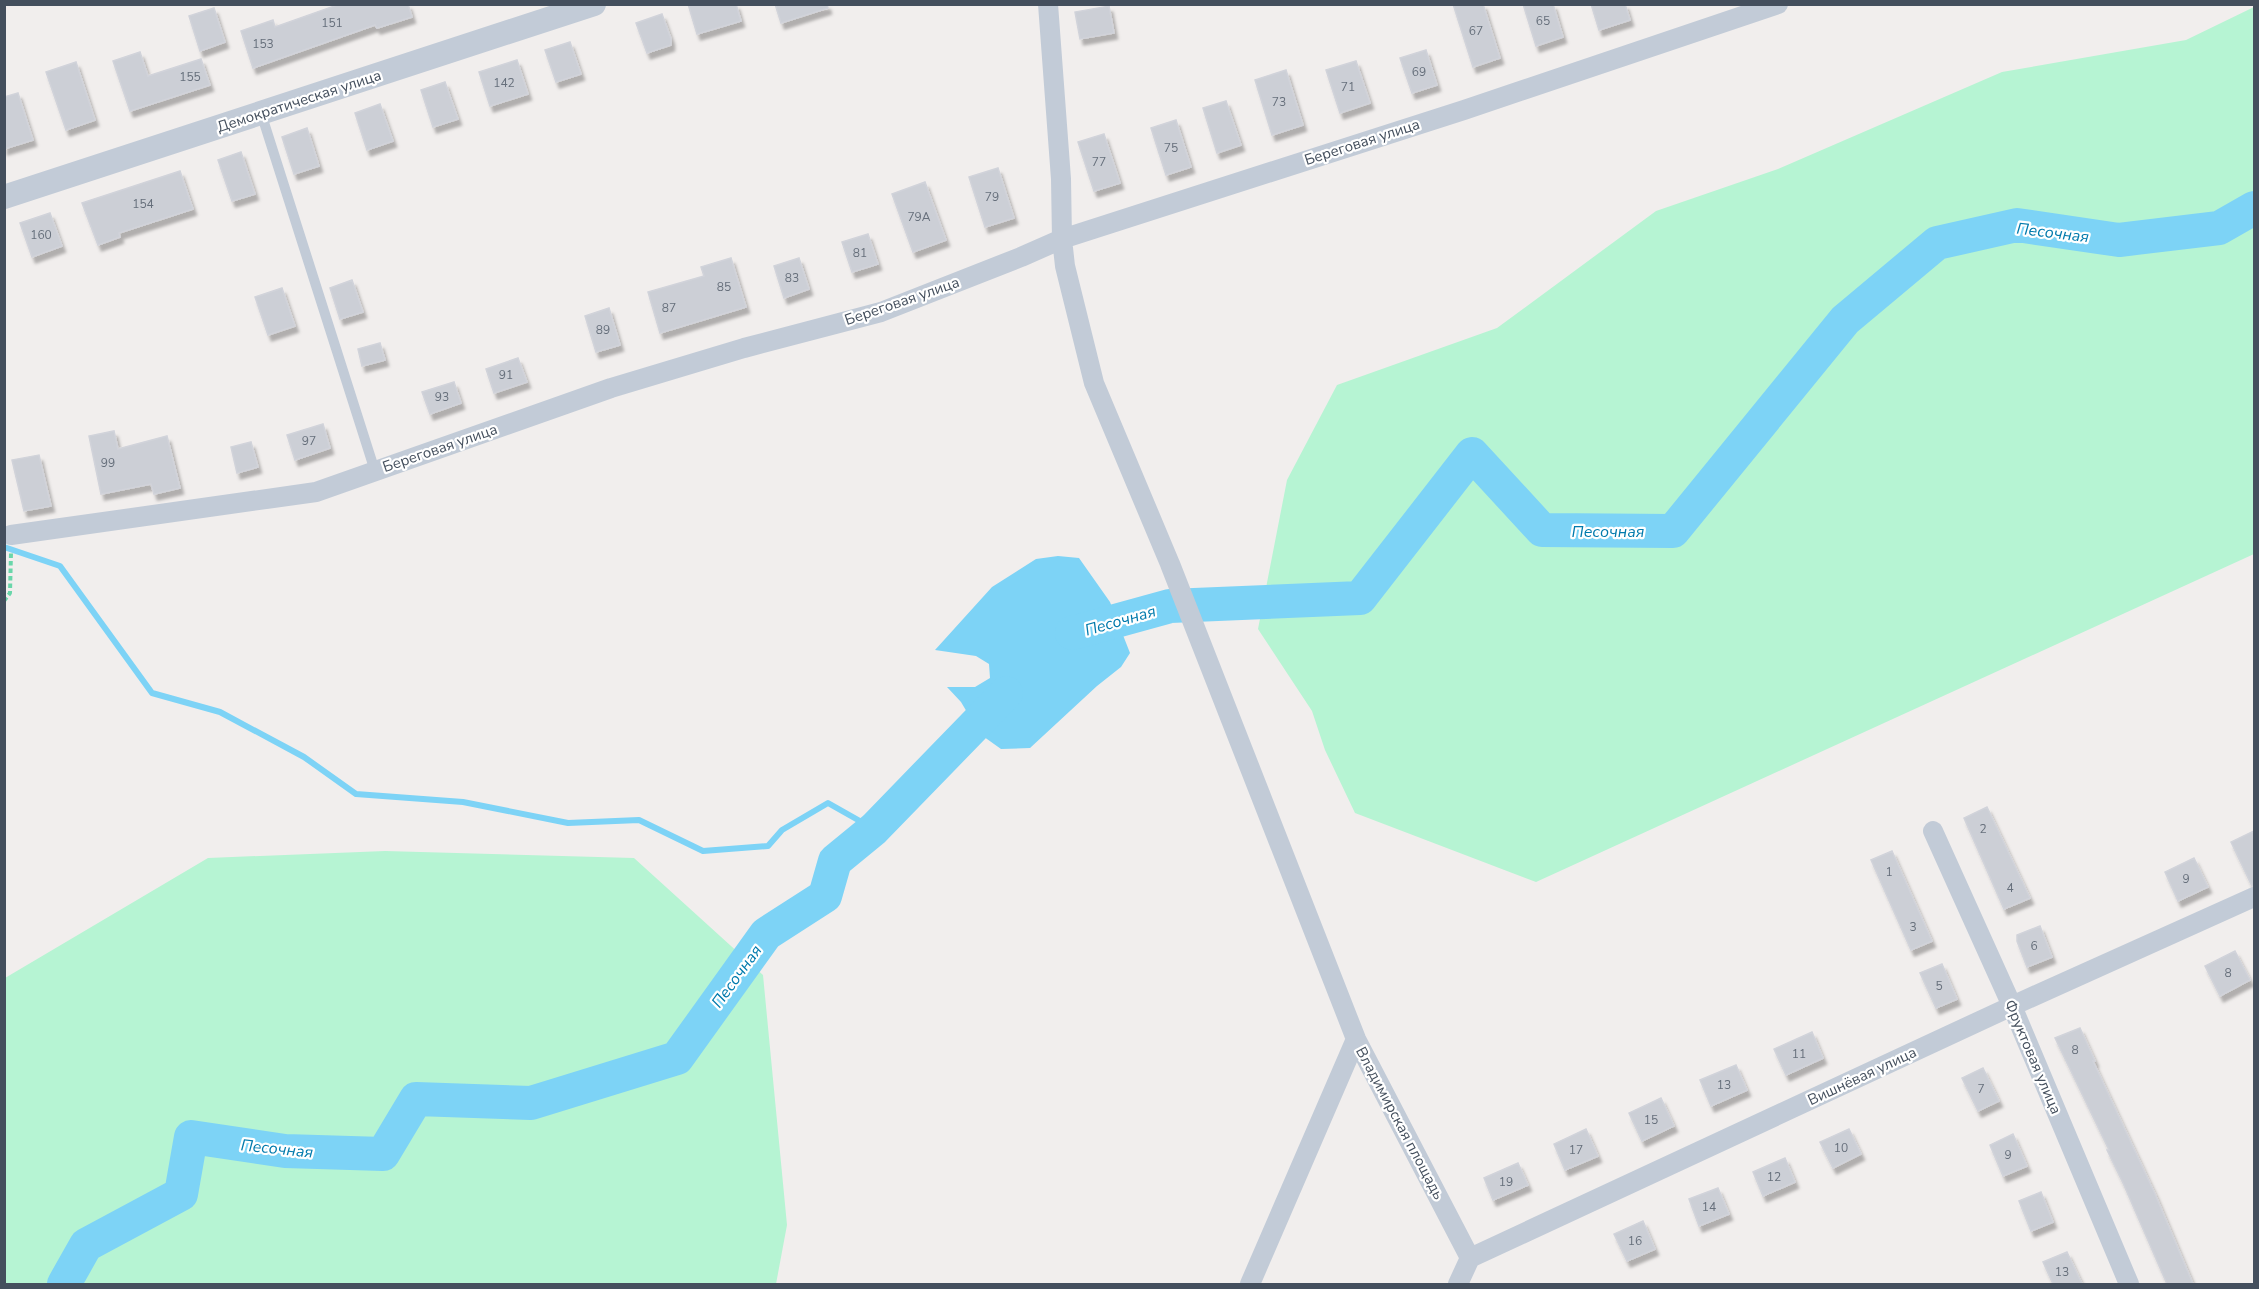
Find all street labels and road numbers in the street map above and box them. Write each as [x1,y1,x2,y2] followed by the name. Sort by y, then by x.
[214,65,384,137] street label: Демократическая улица
[1302,114,1422,170] street label: Береговая улица
[842,272,962,330] street label: Береговая улица
[380,419,500,477] street label: Береговая улица
[2000,997,2066,1117] street label: Фруктовая улица
[1804,1042,1920,1110] street label: Вишнёвая улица
[1351,1043,1449,1203] street label: Владимирская площадь

